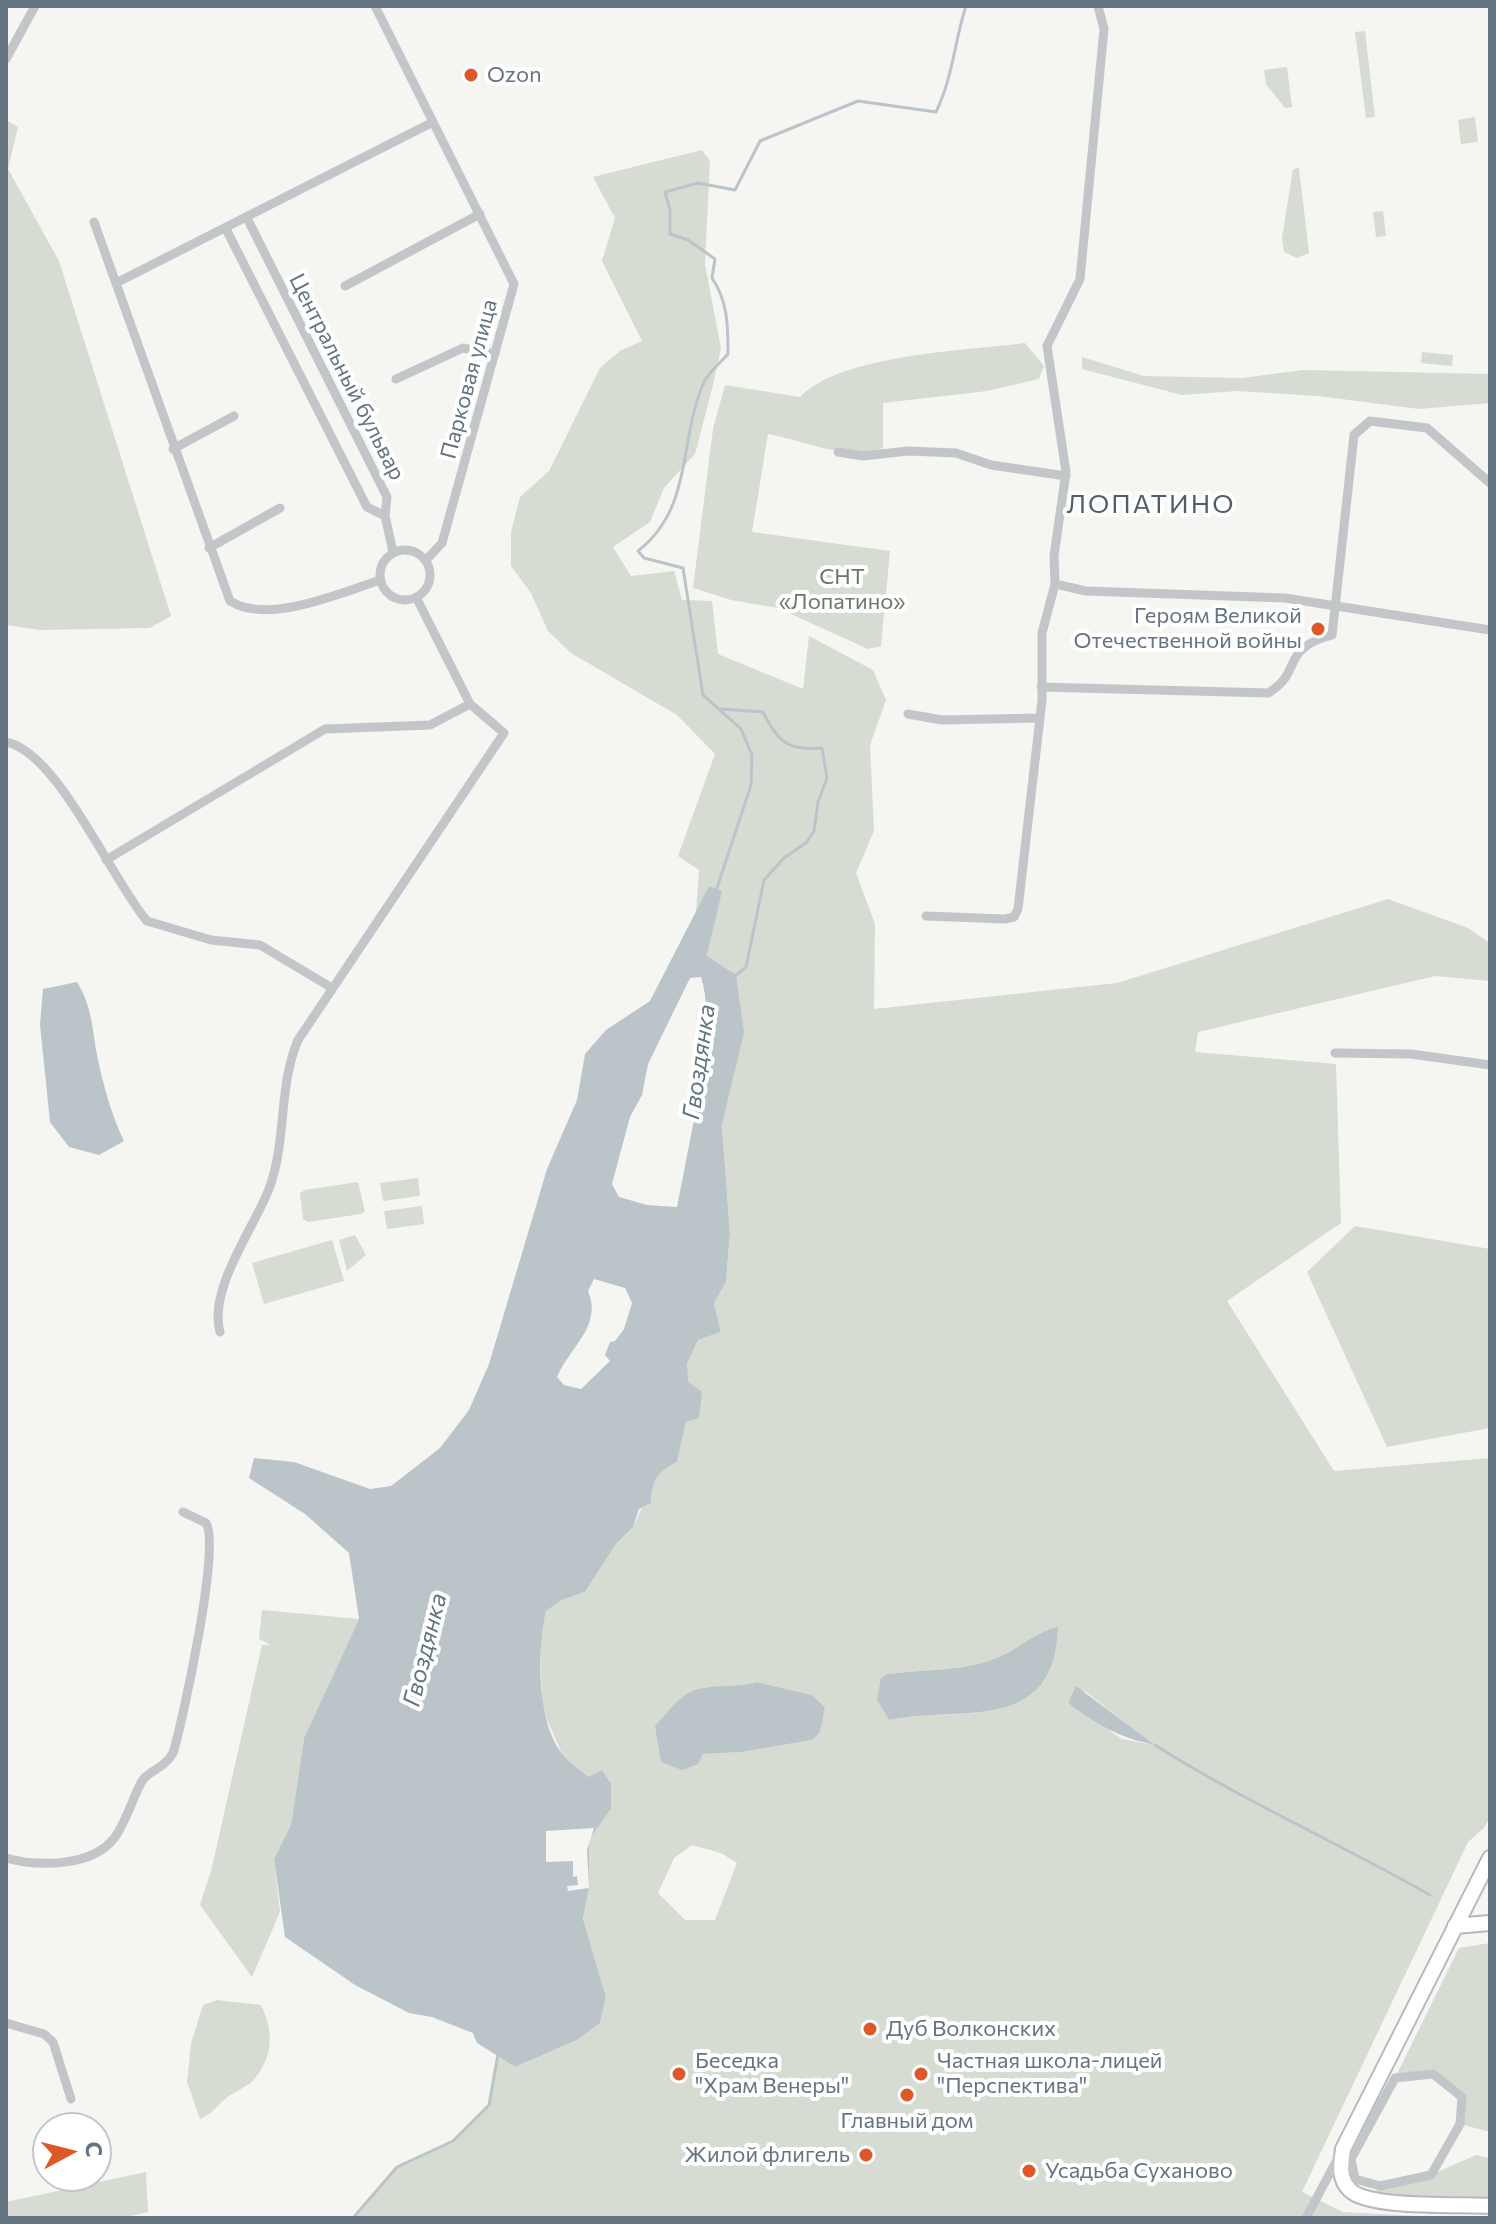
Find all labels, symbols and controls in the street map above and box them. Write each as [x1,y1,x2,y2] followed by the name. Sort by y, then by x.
[487,62,542,88] place label: Ozon
[462,66,480,84] marker: Ozon
[283,269,411,485] street label: Центральный бульвар
[435,296,503,462] street label: Парковая улица
[1067,488,1235,520] district label: ЛОПАТИНО
[779,564,905,616] park label: СНТ «Лопатино»
[1073,603,1302,654] place label: Героям Великой Отечественной войны
[1309,620,1327,638] marker: Героям Великой Отечественной войны
[677,1003,721,1121] water label: Гвоздянка
[397,1590,453,1710] water label: Гвоздянка
[886,2016,1056,2042] place label: Дуб Волконских
[861,2020,879,2038] marker: Дуб Волконских
[695,2048,849,2100] place label: Беседка "Храм Венеры"
[937,2048,1162,2100] place label: Частная школа-лицей "Перспектива"
[670,2065,688,2083] marker: Беседка "Храм Венеры"
[912,2065,930,2083] marker: Частная школа-лицей "Перспектива"
[898,2086,916,2104] marker: Главный дом
[841,2108,973,2134] place label: Главный дом
[32,2112,112,2192] north arrow
[80,2140,109,2158] text: С
[684,2142,850,2168] place label: Жилой флигель
[857,2146,875,2164] marker: Жилой флигель
[1045,2158,1233,2184] place label: Усадьба Суханово
[1020,2162,1038,2180] marker: Усадьба Суханово

